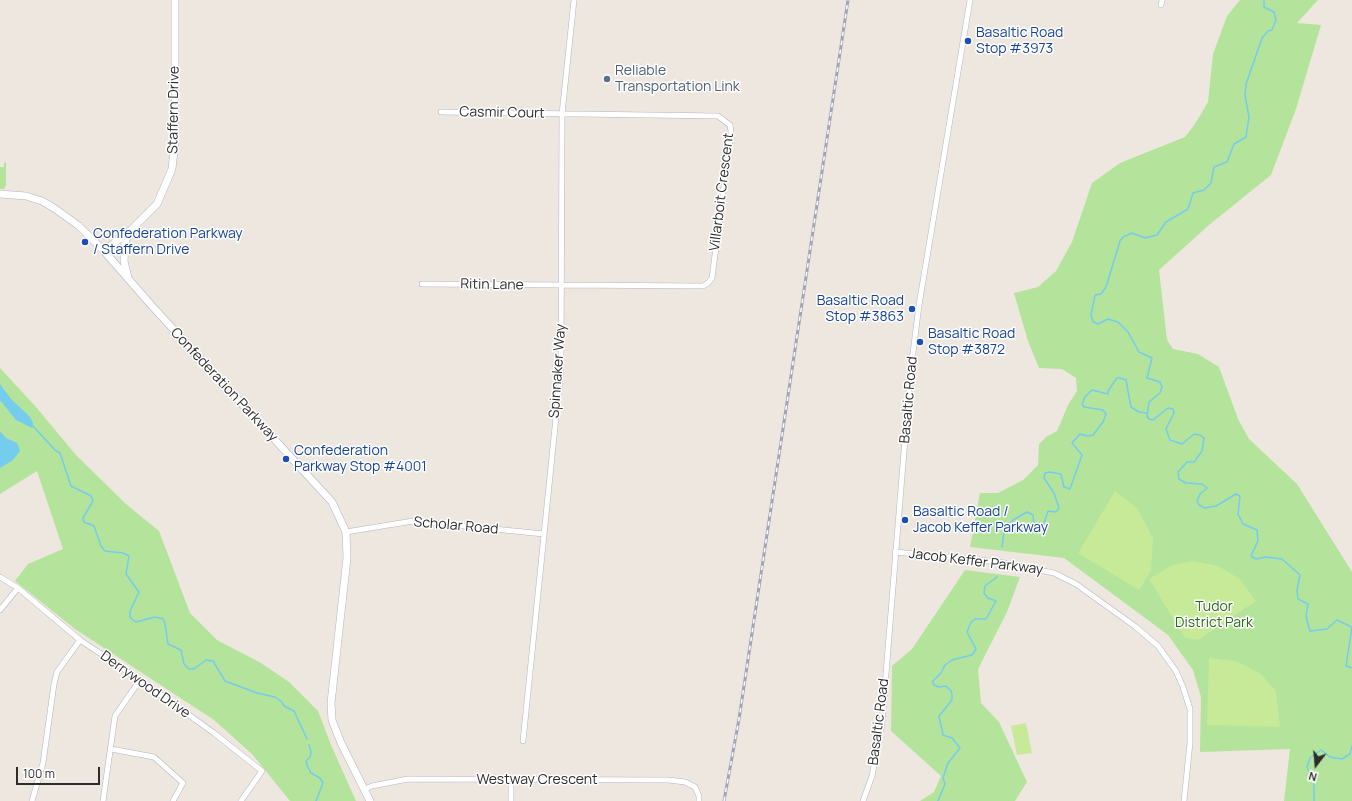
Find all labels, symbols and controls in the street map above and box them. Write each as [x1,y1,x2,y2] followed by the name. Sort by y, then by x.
[976,25,1063,58] place label: Basaltic Road Stop #3973
[963,36,973,46] marker: Basaltic Road Stop #3973
[615,63,740,96] place label: Reliable Transportation Link
[165,66,183,154] street label: Staffern Drive
[602,74,612,84] marker: Reliable Transportation Link
[459,104,545,122] street label: Casmir Court
[706,132,738,252] street label: Villarboit Crescent
[93,226,243,258] place label: Confederation Parkway / Staffern Drive
[80,237,90,247] marker: Confederation Parkway / Staffern Drive
[460,276,524,294] street label: Ritin Lane
[817,293,904,326] place label: Basaltic Road Stop #3863
[907,304,917,314] marker: Basaltic Road Stop #3863
[546,323,570,419] street label: Spinnaker Way
[167,325,281,445] street label: Confederation Parkway
[928,326,1015,358] place label: Basaltic Road Stop #3872
[915,337,925,347] marker: Basaltic Road Stop #3872
[897,356,921,444] street label: Basaltic Road
[294,443,427,476] place label: Confederation Parkway Stop #4001
[281,454,291,464] marker: Confederation Parkway Stop #4001
[913,504,1048,536] place label: Basaltic Road / Jacob Keffer Parkway
[413,514,499,538] street label: Scholar Road
[900,515,910,525] marker: Basaltic Road / Jacob Keffer Parkway
[908,545,1044,579] street label: Jacob Keffer Parkway
[1175,599,1253,632] park label: Tudor District Park
[97,648,193,722] street label: Derrywood Drive
[865,678,893,766] street label: Basaltic Road
[1296,745,1336,785] north arrow
[18,759,102,785] scale bar
[23,765,55,782] text: 100 m
[1307,769,1318,785] text: N
[476,772,598,788] street label: Westway Crescent

